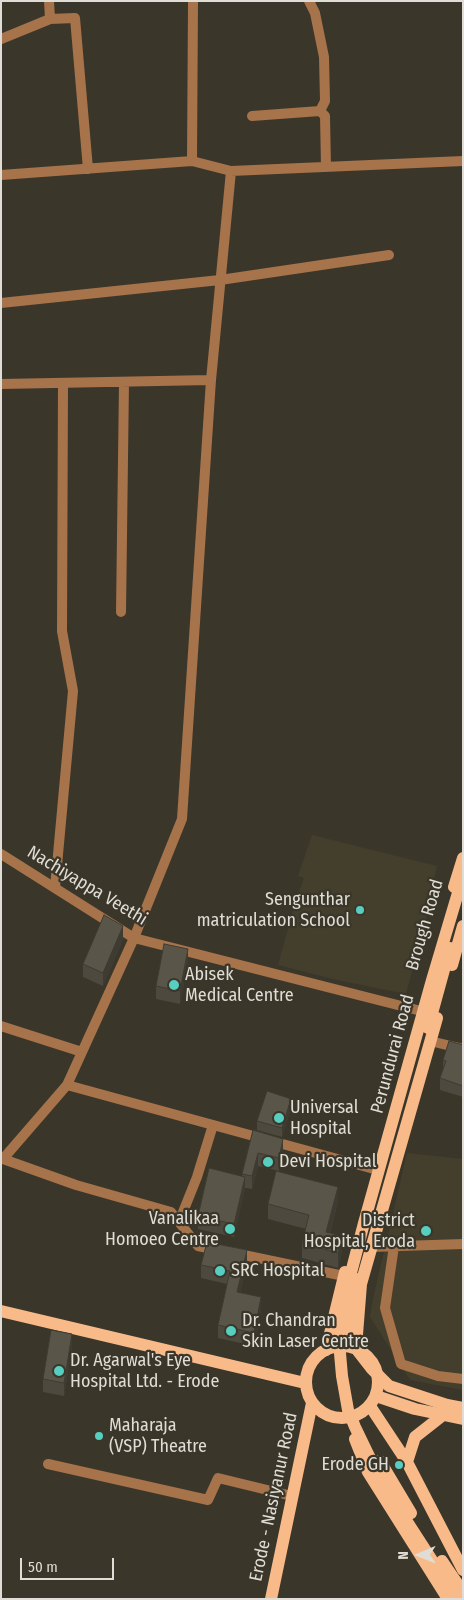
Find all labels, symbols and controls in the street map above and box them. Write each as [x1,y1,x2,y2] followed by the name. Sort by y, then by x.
[23,842,151,930] street label: Nachiyappa Veethi
[402,877,448,973] street label: Brough Road
[197,889,350,932] place label: Sengunthar matriculation School
[354,904,366,916] marker: Sengunthar matriculation School
[185,964,294,1006] place label: Abisek Medical Centre
[167,978,181,992] marker: Abisek Medical Centre
[367,992,419,1116] street label: Perundurai Road
[290,1097,358,1140] place label: Universal Hospital
[272,1111,286,1125] marker: Universal Hospital
[279,1151,376,1173] place label: Devi Hospital
[261,1155,275,1169] marker: Devi Hospital
[105,1208,219,1250] place label: Vanalikaa Homoeo Centre
[304,1210,415,1252] place label: District Hospital, Eroda
[223,1222,237,1236] marker: Vanalikaa Homoeo Centre
[419,1224,433,1238] marker: District Hospital, Eroda
[231,1260,324,1282] place label: SRC Hospital
[213,1264,227,1278] marker: SRC Hospital
[242,1310,369,1352] place label: Dr. Chandran Skin Laser Centre
[224,1324,238,1338] marker: Dr. Chandran Skin Laser Centre
[70,1350,219,1392] place label: Dr. Agarwal's Eye Hospital Ltd. - Erode
[52,1364,66,1378] marker: Dr. Agarwal's Eye Hospital Ltd. - Erode
[246,1410,302,1584] street label: Erode - Nasiyanur Road
[109,1415,207,1458] place label: Maharaja (VSP) Theatre
[93,1430,105,1442] marker: Maharaja (VSP) Theatre
[322,1454,389,1476] place label: Erode GH
[393,1459,405,1471] marker: Erode GH
[394,1530,444,1580] north arrow
[22,1548,116,1580] scale bar
[395,1551,412,1560] text: N
[28,1558,58,1576] text: 50 m

